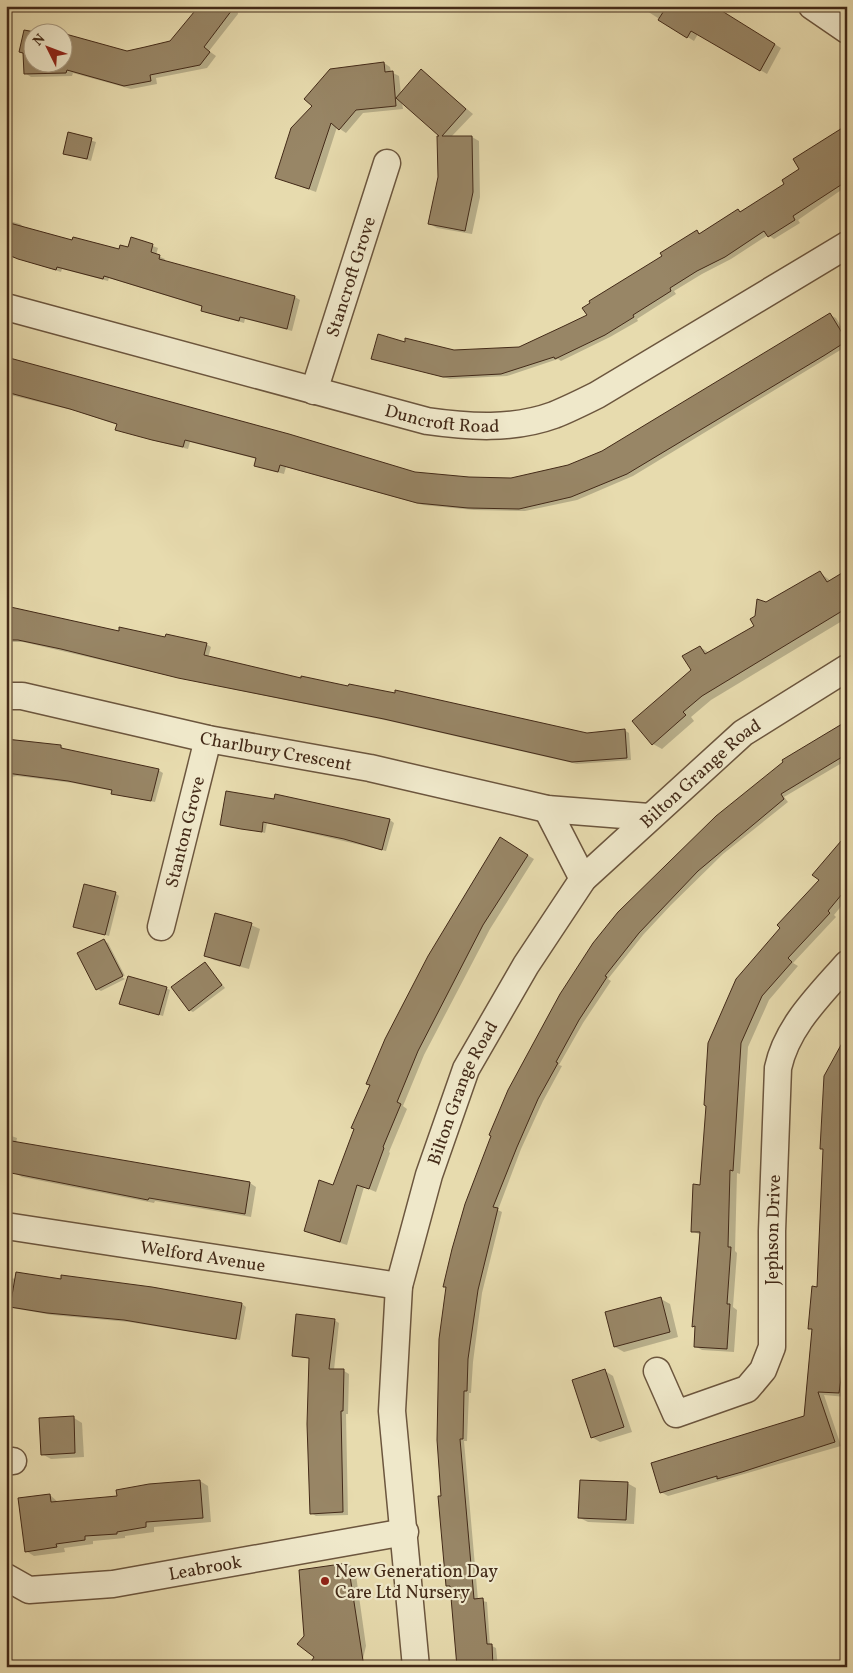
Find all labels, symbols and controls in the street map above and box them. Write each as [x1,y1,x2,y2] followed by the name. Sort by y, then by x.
[22,22,72,72] north arrow
[29,30,50,50] text: N
[321,214,383,341] street label: Stancroft Grove
[382,399,500,440] street label: Duncroft Road
[635,714,766,835] street label: Bilton Grange Road
[197,726,354,779] street label: Charlbury Crescent
[160,774,212,891] street label: Stanton Grove
[422,1017,505,1169] street label: Bilton Grange Road
[761,1174,788,1285] street label: Jephson Drive
[138,1236,267,1279] street label: Welford Avenue
[167,1550,244,1588] street label: Leabrook
[335,1560,498,1606] place label: New Generation Day Care Ltd Nursery
[319,1575,331,1587] marker: New Generation Day Care Ltd Nursery

